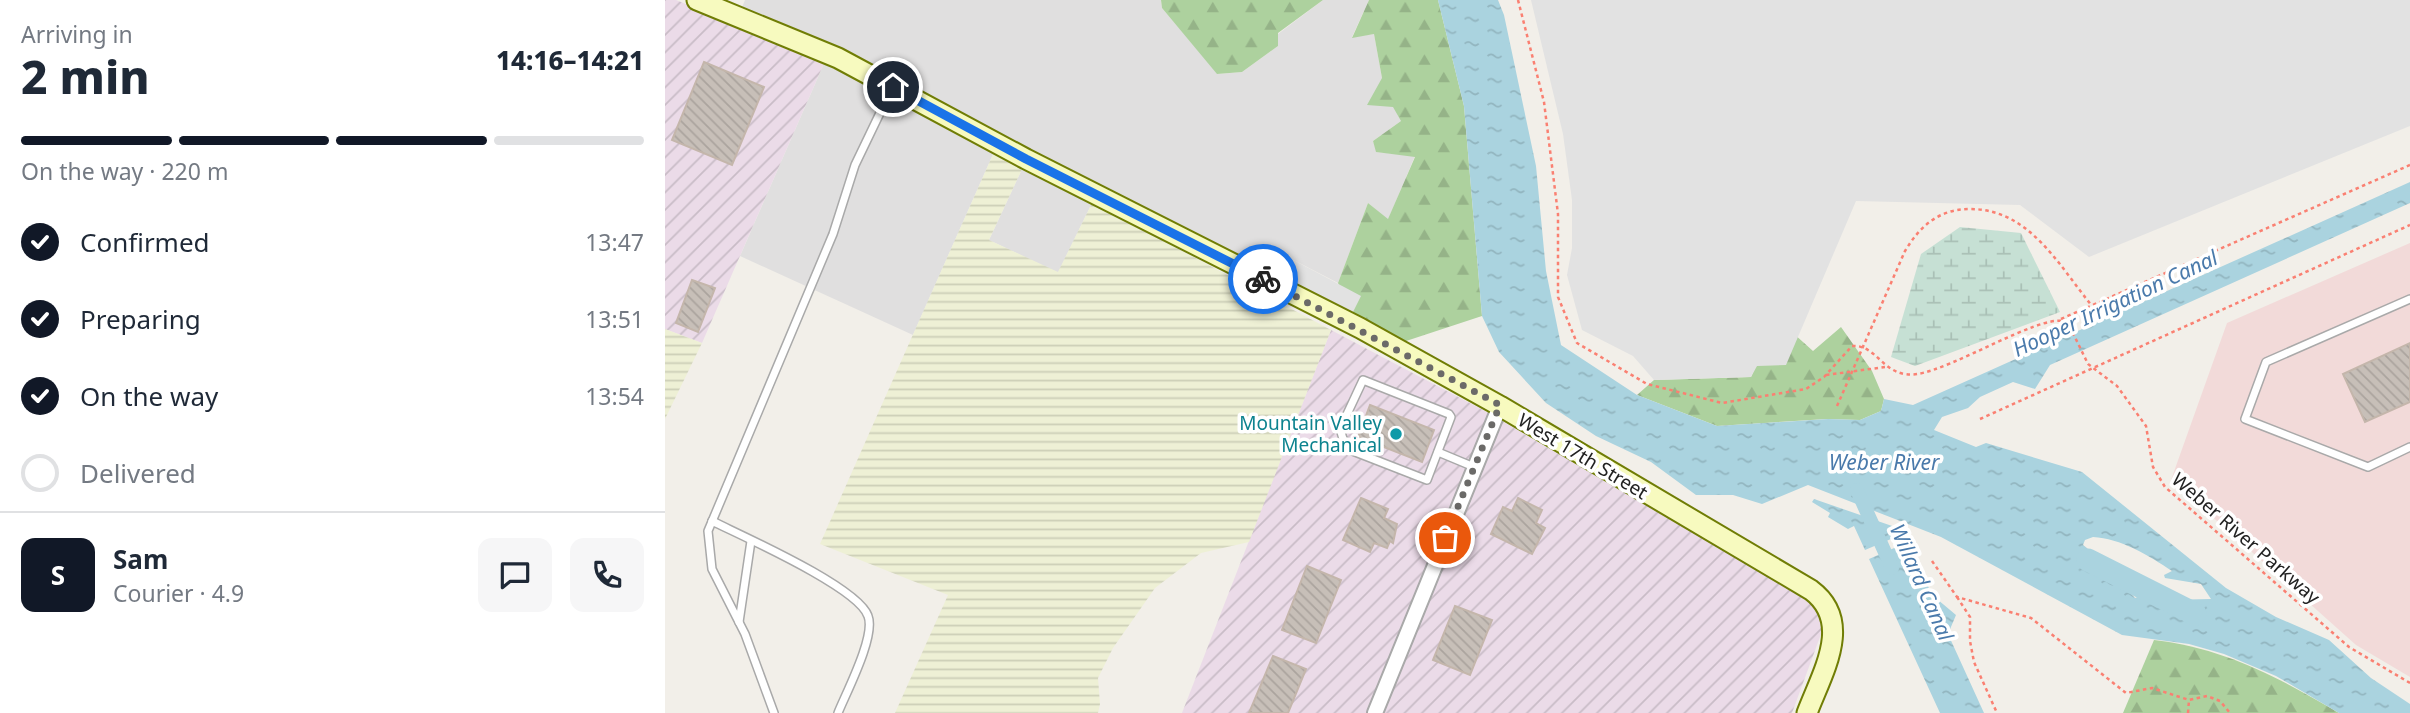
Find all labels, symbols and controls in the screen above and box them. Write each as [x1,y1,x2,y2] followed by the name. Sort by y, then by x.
[21,18,133,50] text: Arriving in
[496,42,644,78] text: 14:16–14:21
[21,45,150,107] text: 2 min
[863,57,923,117] pin
[874,68,912,106] icon: home
[21,155,228,187] text: On the way · 220 m
[21,223,59,261] icon: check
[80,224,210,260] text: Confirmed
[585,226,644,258] text: 13:47
[2008,243,2222,363] water label: Hooper Irrigation Canal
[1228,244,1298,314] courier
[1244,260,1282,298] icon: bike
[21,300,59,338] icon: check
[80,301,201,337] text: Preparing
[585,303,644,335] text: 13:51
[21,377,59,415] icon: check
[80,378,218,414] text: On the way
[585,380,644,412] text: 13:54
[1513,407,1653,505] street label: West 17th Street
[1239,410,1382,458] place label: Mountain Valley Mechanical
[1388,426,1404,442] marker: Mountain Valley Mechanical
[1829,448,1941,476] water label: Weber River
[80,455,196,491] text: Delivered
[2166,466,2326,610] street label: Weber River Parkway
[1415,508,1475,568] pin
[1426,519,1464,557] icon: bag
[1884,519,1961,646] water label: Willard Canal
[478,538,552,612] button: chat
[570,538,644,612] button: phone
[113,541,168,577] text: Sam
[51,557,65,593] text: S
[113,577,244,609] text: Courier · 4.9

